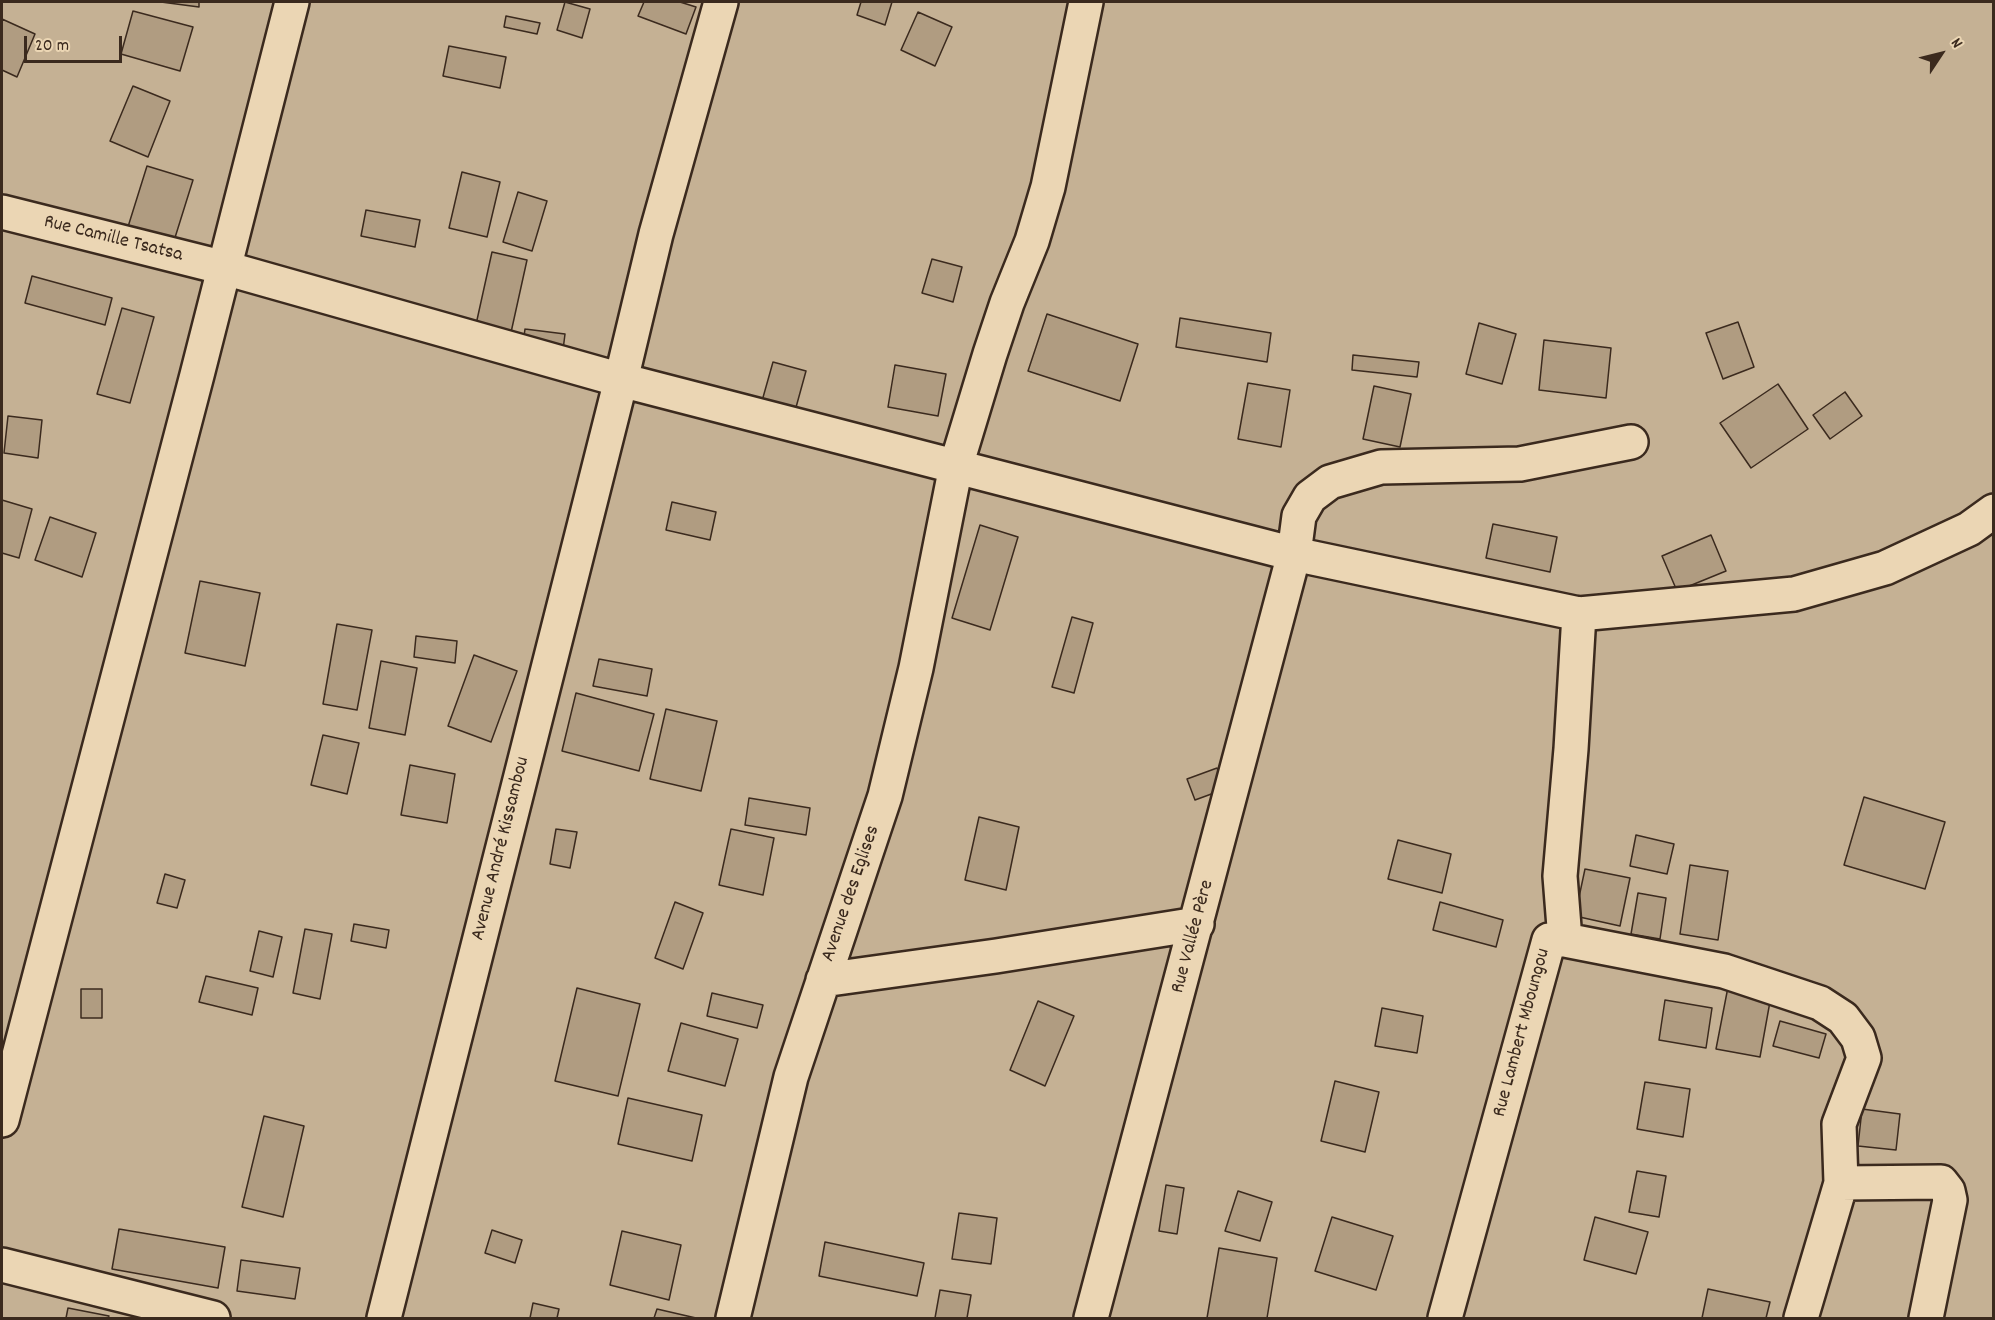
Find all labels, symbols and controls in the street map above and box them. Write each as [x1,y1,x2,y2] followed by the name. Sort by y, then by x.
[27,24,124,62] scale bar
[1911,24,1971,84] north arrow
[35,34,69,59] text: 20 m
[1944,34,1968,53] text: N
[41,211,185,269] street label: Rue Camille Tsatsa
[468,755,536,943] street label: Avenue André Kissambou
[817,823,887,965] street label: Avenue des Eglises
[1167,878,1221,996] street label: Rue Vallée Père
[1489,946,1557,1120] street label: Rue Lambert Mboungou

